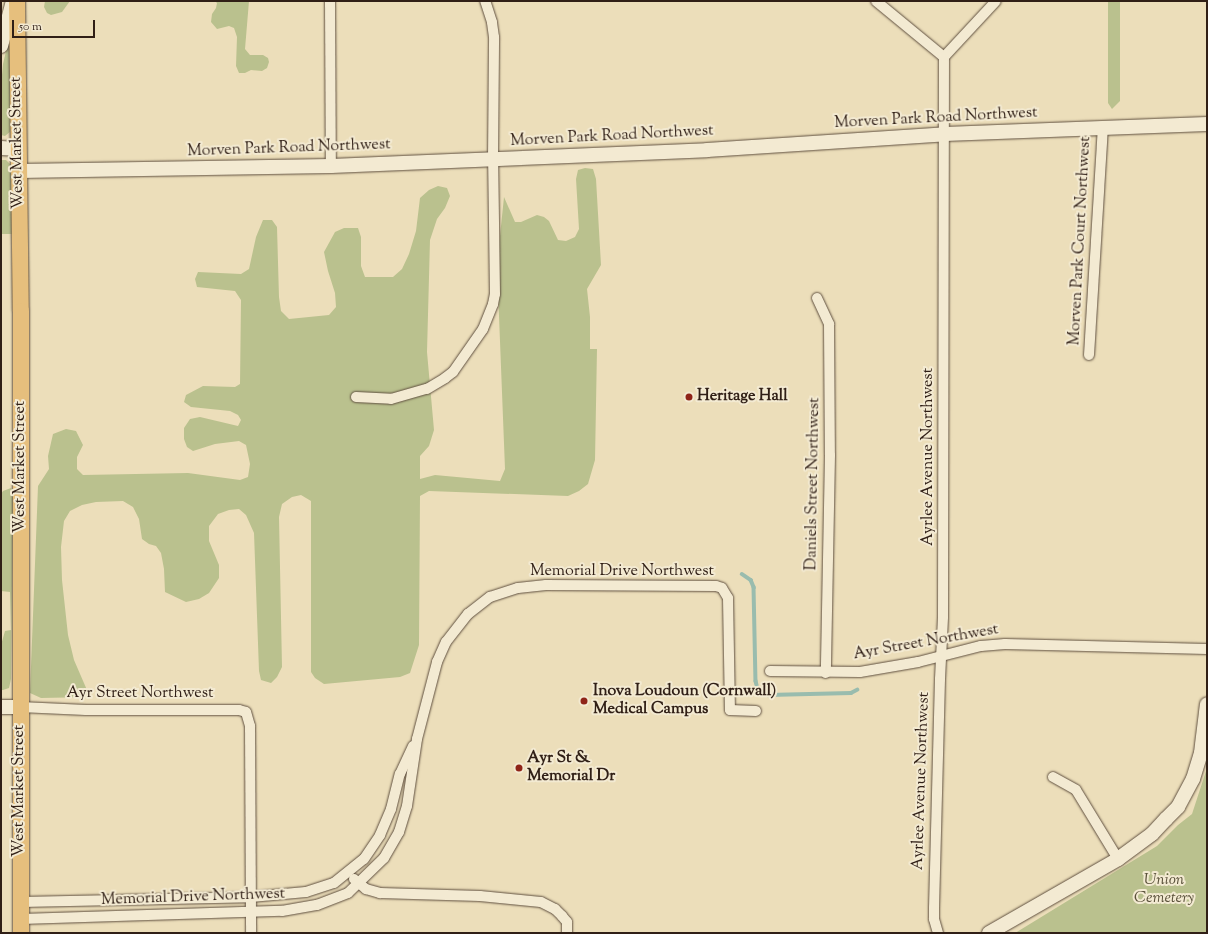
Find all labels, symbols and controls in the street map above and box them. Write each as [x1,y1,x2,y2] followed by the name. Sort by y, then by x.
[14,12,97,38] scale bar
[19,18,42,36] text: 50 m
[7,77,29,209] street label: West Market Street
[834,104,1038,134] street label: Morven Park Road Northwest
[510,122,714,152] street label: Morven Park Road Northwest
[187,136,391,162] street label: Morven Park Road Northwest
[1066,136,1096,346] street label: Morven Park Court Northwest
[919,368,939,546] street label: Ayrlee Avenue Northwest
[697,387,788,407] place label: Heritage Hall
[684,392,694,402] marker: Heritage Hall
[803,397,825,571] street label: Daniels Street Northwest
[11,401,31,533] street label: West Market Street
[530,562,714,582] street label: Memorial Drive Northwest
[852,621,1000,665] street label: Ayr Street Northwest
[593,682,776,720] place label: Inova Loudoun (Cornwall) Medical Campus
[67,684,213,704] street label: Ayr Street Northwest
[909,692,935,870] street label: Ayrlee Avenue Northwest
[578,695,590,707] marker: Inova Loudoun (Cornwall) Medical Campus
[10,725,30,857] street label: West Market Street
[527,749,615,787] place label: Ayr St & Memorial Dr
[514,763,524,773] marker: Ayr St & Memorial Dr
[1134,871,1194,909] park label: Union Cemetery
[101,885,285,911] street label: Memorial Drive Northwest

